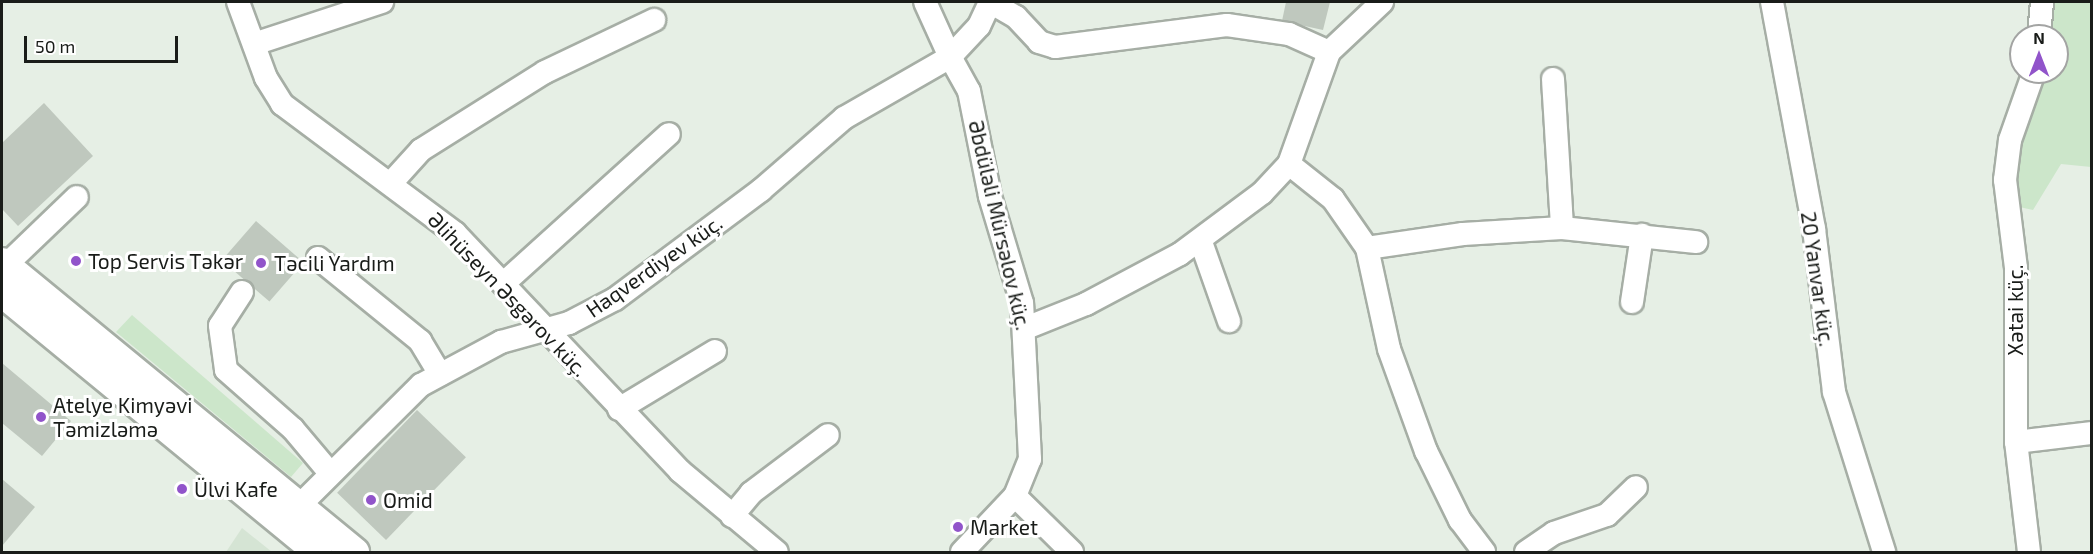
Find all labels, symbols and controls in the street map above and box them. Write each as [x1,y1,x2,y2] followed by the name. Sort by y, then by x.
[27,24,182,62] scale bar
[2009,24,2069,84] north arrow
[2033,28,2045,47] text: N
[35,35,75,57] text: 50 m
[964,117,1036,333] street label: Əbdüləli Mürsəlov küç.
[423,206,593,382] street label: Əlihüseyn Əsgərov küç.
[1796,209,1840,349] street label: 20 Yanvar küç.
[581,210,727,322] street label: Haqverdiyev küç.
[88,248,244,274] place label: Top Servis Təkər
[274,250,395,276] place label: Təcili Yardım
[69,254,83,268] marker: Top Servis Təkər
[252,254,270,272] marker: Təcili Yardım
[2002,264,2028,356] street label: Xətai küç.
[53,392,193,442] place label: Atelye Kimyəvi Təmizləmə
[34,410,48,424] marker: Atelye Kimyəvi Təmizləmə
[194,476,278,502] place label: Ülvi Kafe
[175,482,189,496] marker: Ülvi Kafe
[383,487,433,513] place label: Omid
[364,493,378,507] marker: Omid
[970,514,1038,540] place label: Market
[951,520,965,534] marker: Market

